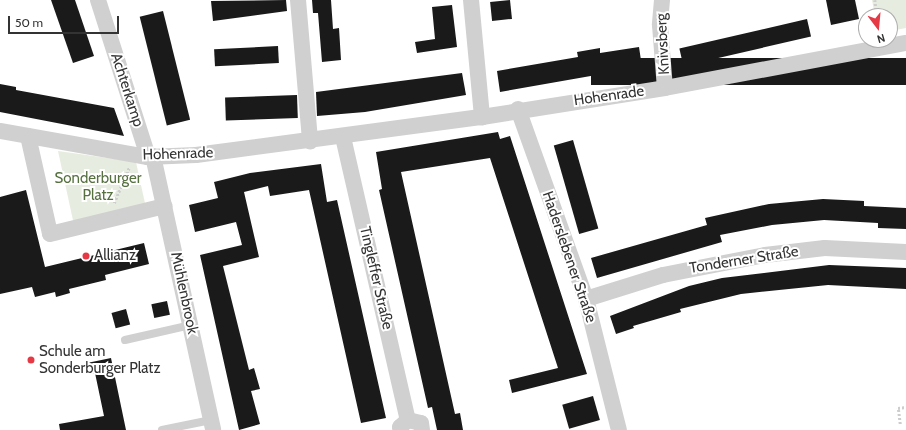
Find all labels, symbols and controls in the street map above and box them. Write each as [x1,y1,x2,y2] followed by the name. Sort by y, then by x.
[10,8,121,34] scale bar
[858,8,898,48] north arrow
[652,13,674,75] street label: Knivsberg
[15,15,43,30] text: 50 m
[875,31,887,46] text: N
[107,51,147,129] street label: Achterkamp
[573,82,645,110] street label: Hohenrade
[142,144,214,164] street label: Hohenrade
[55,169,141,204] park label: Sonderburger Platz
[538,189,600,325] street label: Haderslebener Straße
[355,225,397,331] street label: Tingleffer Straße
[688,243,800,277] street label: Tonderner Straße
[94,247,136,265] place label: Allianz
[167,250,201,336] street label: Mühlenbrook
[81,251,91,261] marker: Allianz
[39,342,160,377] place label: Schule am Sonderburger Platz
[26,355,36,365] marker: Schule am Sonderburger Platz

